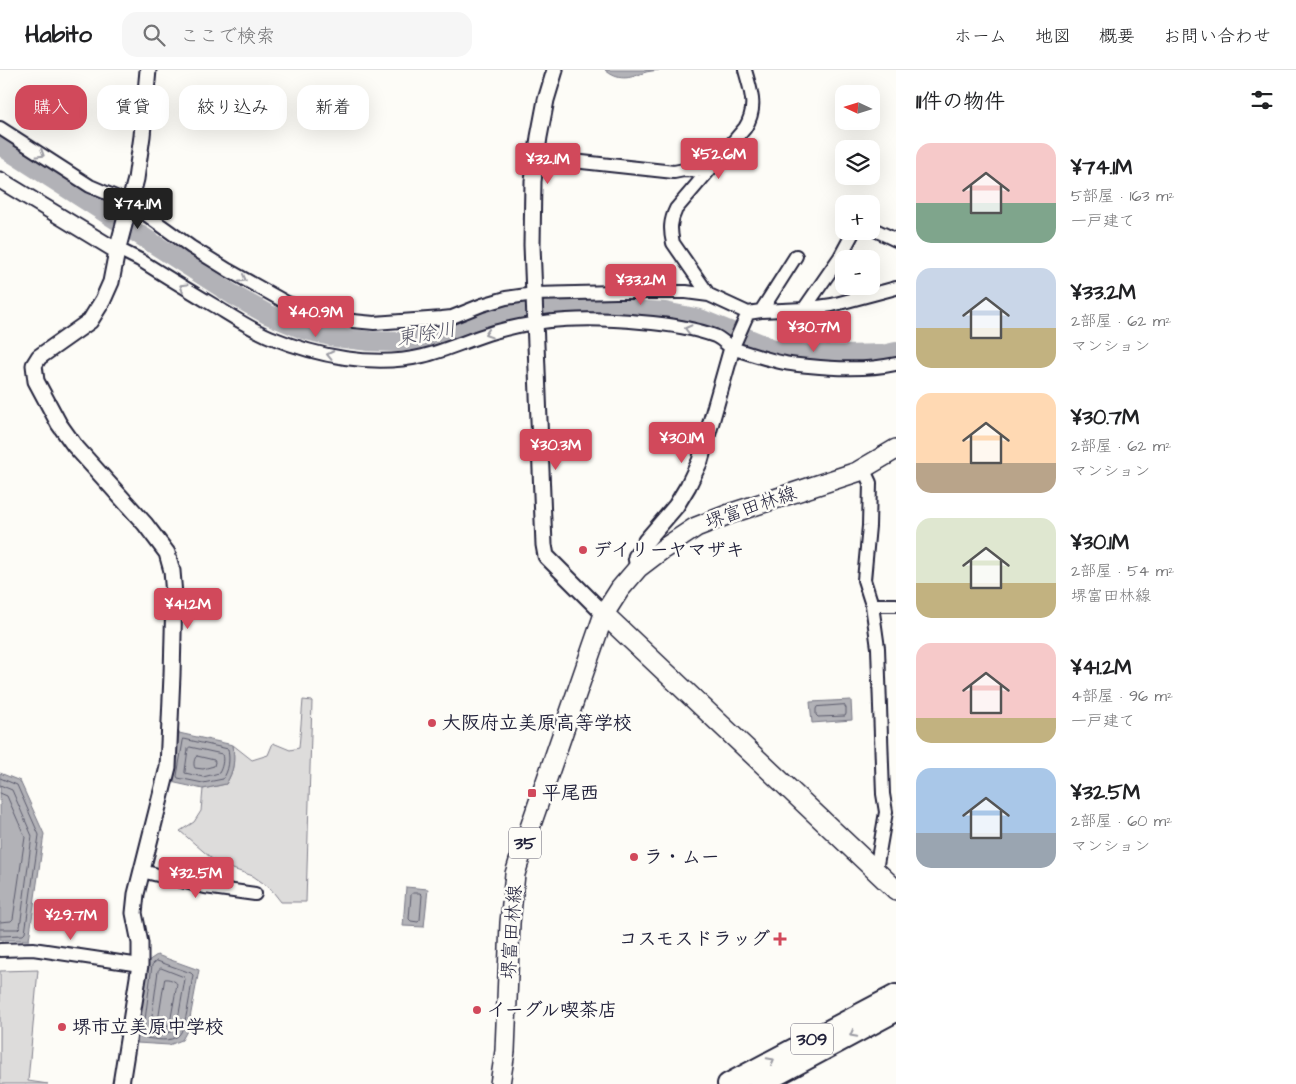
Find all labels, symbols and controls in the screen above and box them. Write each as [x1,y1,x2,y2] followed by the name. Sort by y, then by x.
[122,12,472,57] search box
[25,18,92,52] text: Habito
[140,21,168,49] icon: search
[180,23,275,50] text: ここで検索
[954,24,1007,49] text: ホーム
[1035,24,1071,49] text: 地図
[1099,24,1135,49] text: 概要
[1163,24,1271,49] text: お問い合わせ
[15,85,87,130] chip: 購入
[97,85,169,130] chip: 賃貸
[179,85,287,130] chip: 絞り込み
[297,85,369,130] chip: 新着
[835,85,880,130] north arrow
[835,85,880,295] map controls
[1248,86,1276,114] icon: filters
[916,87,1005,116] text: 11件の物件
[678,138,760,180] pin: ¥52.6M
[835,140,880,185] button: layers
[507,142,589,185] pin: ¥32.1M
[692,143,746,165] text: ¥52.6M
[36,148,45,158] one-way arrow
[526,148,570,170] text: ¥32.1M
[1071,153,1132,182] text: ¥74.1M
[956,163,1016,223] icon: home
[1071,185,1174,207] text: 5部屋 · 163 m²
[97,188,179,230] pin: ¥74.1M
[115,193,161,215] text: ¥74.1M
[835,195,880,240] button: +
[1071,210,1135,232] text: 一戸建て
[835,250,880,295] button: −
[600,264,682,306] pin: ¥33.2M
[616,269,666,291] text: ¥33.2M
[237,272,246,282] one-way arrow
[1071,278,1136,307] text: ¥33.2M
[180,284,189,294] one-way arrow
[956,288,1016,348] icon: home
[275,296,357,338] pin: ¥40.9M
[289,301,343,323] text: ¥40.9M
[773,310,855,353] pin: ¥30.7M
[1071,310,1171,332] text: 2部屋 · 62 m²
[394,315,458,353] water label: 東除川
[788,316,840,338] text: ¥30.7M
[683,324,692,335] one-way arrow
[484,328,493,338] one-way arrow
[1071,335,1150,357] text: マンション
[325,350,334,361] one-way arrow
[1071,403,1139,432] text: ¥30.7M
[956,413,1016,473] icon: home
[641,422,723,464] pin: ¥30.1M
[660,427,704,449] text: ¥30.1M
[515,428,597,471] pin: ¥30.3M
[531,434,581,456] text: ¥30.3M
[1071,435,1171,457] text: 2部屋 · 62 m²
[1071,460,1150,482] text: マンション
[702,480,800,536] street label: 堺富田林線
[1071,528,1129,557] text: ¥30.1M
[593,537,745,564] place label: デイリーヤマザキ
[956,538,1016,598] icon: home
[577,544,589,556] marker: デイリーヤマザキ
[1071,560,1174,582] text: 2部屋 · 54 m²
[1071,585,1151,607] text: 堺富田林線
[147,588,229,630] pin: ¥41.2M
[165,593,211,615] text: ¥41.2M
[1071,653,1132,682] text: ¥41.2M
[956,663,1016,723] icon: home
[1071,685,1173,707] text: 4部屋 · 96 m²
[442,710,632,737] place label: 大阪府立美原高等学校
[1071,710,1135,732] text: 一戸建て
[426,717,438,729] marker: 大阪府立美原高等学校
[1071,778,1140,807] text: ¥32.5M
[542,780,599,807] place label: 平尾西
[526,787,538,799] marker: 平尾西
[956,788,1016,848] icon: home
[1071,810,1172,832] text: 2部屋 · 60 m²
[509,828,541,858] road number: 35
[1071,835,1150,857] text: マンション
[644,844,720,871] place label: ラ・ムー
[628,851,640,863] marker: ラ・ムー
[155,856,237,899] pin: ¥32.5M
[170,862,222,884] text: ¥32.5M
[495,884,529,980] street label: 堺富田林線
[30,898,112,941] pin: ¥29.7M
[45,904,97,926] text: ¥29.7M
[618,926,770,953] place label: コスモスドラッグ
[774,933,786,945] marker: コスモスドラッグ
[487,997,617,1024] place label: イーグル喫茶店
[471,1004,483,1016] marker: イーグル喫茶店
[72,1014,224,1041] place label: 堺市立美原中学校
[56,1021,68,1033] marker: 堺市立美原中学校
[791,1024,833,1054] road number: 309
[849,1028,858,1038] one-way arrow
[766,1057,775,1067] one-way arrow

